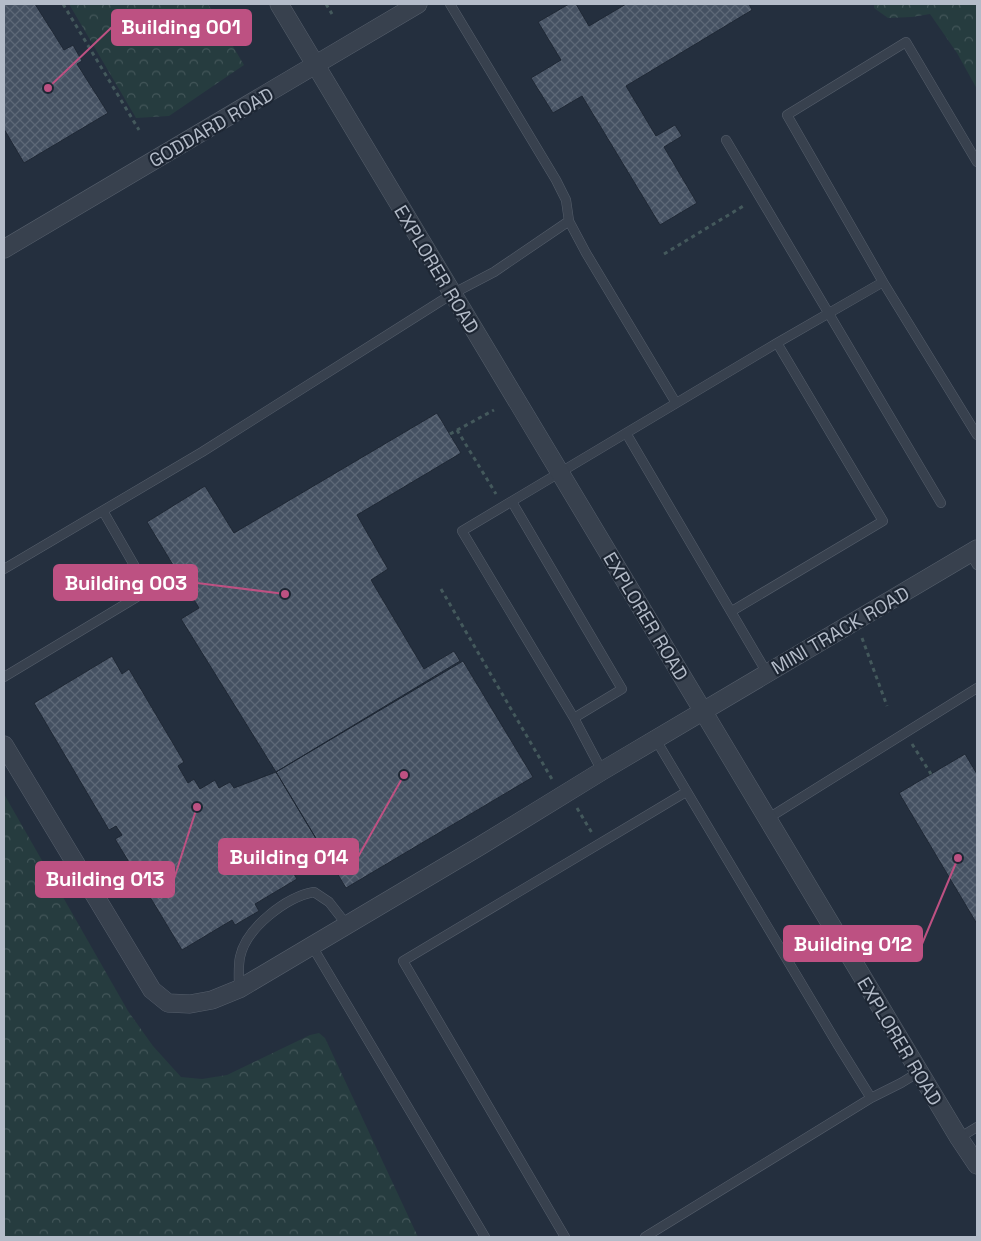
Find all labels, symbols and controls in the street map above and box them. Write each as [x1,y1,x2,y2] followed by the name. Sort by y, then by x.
[112,10,251,45] callout: Building 001
[121,14,241,40] text: Building 001
[144,82,278,173] street label: GODDARD ROAD
[388,200,485,338] street label: EXPLORER ROAD
[597,547,694,685] street label: EXPLORER ROAD
[54,565,197,600] callout: Building 003
[65,570,187,596] text: Building 003
[767,581,914,680] street label: MINI TRACK ROAD
[219,839,358,874] callout: Building 014
[229,844,349,870] text: Building 014
[36,862,174,897] callout: Building 013
[46,866,164,892] text: Building 013
[784,926,922,961] callout: Building 012
[794,931,912,957] text: Building 012
[851,972,948,1110] street label: EXPLORER ROAD

